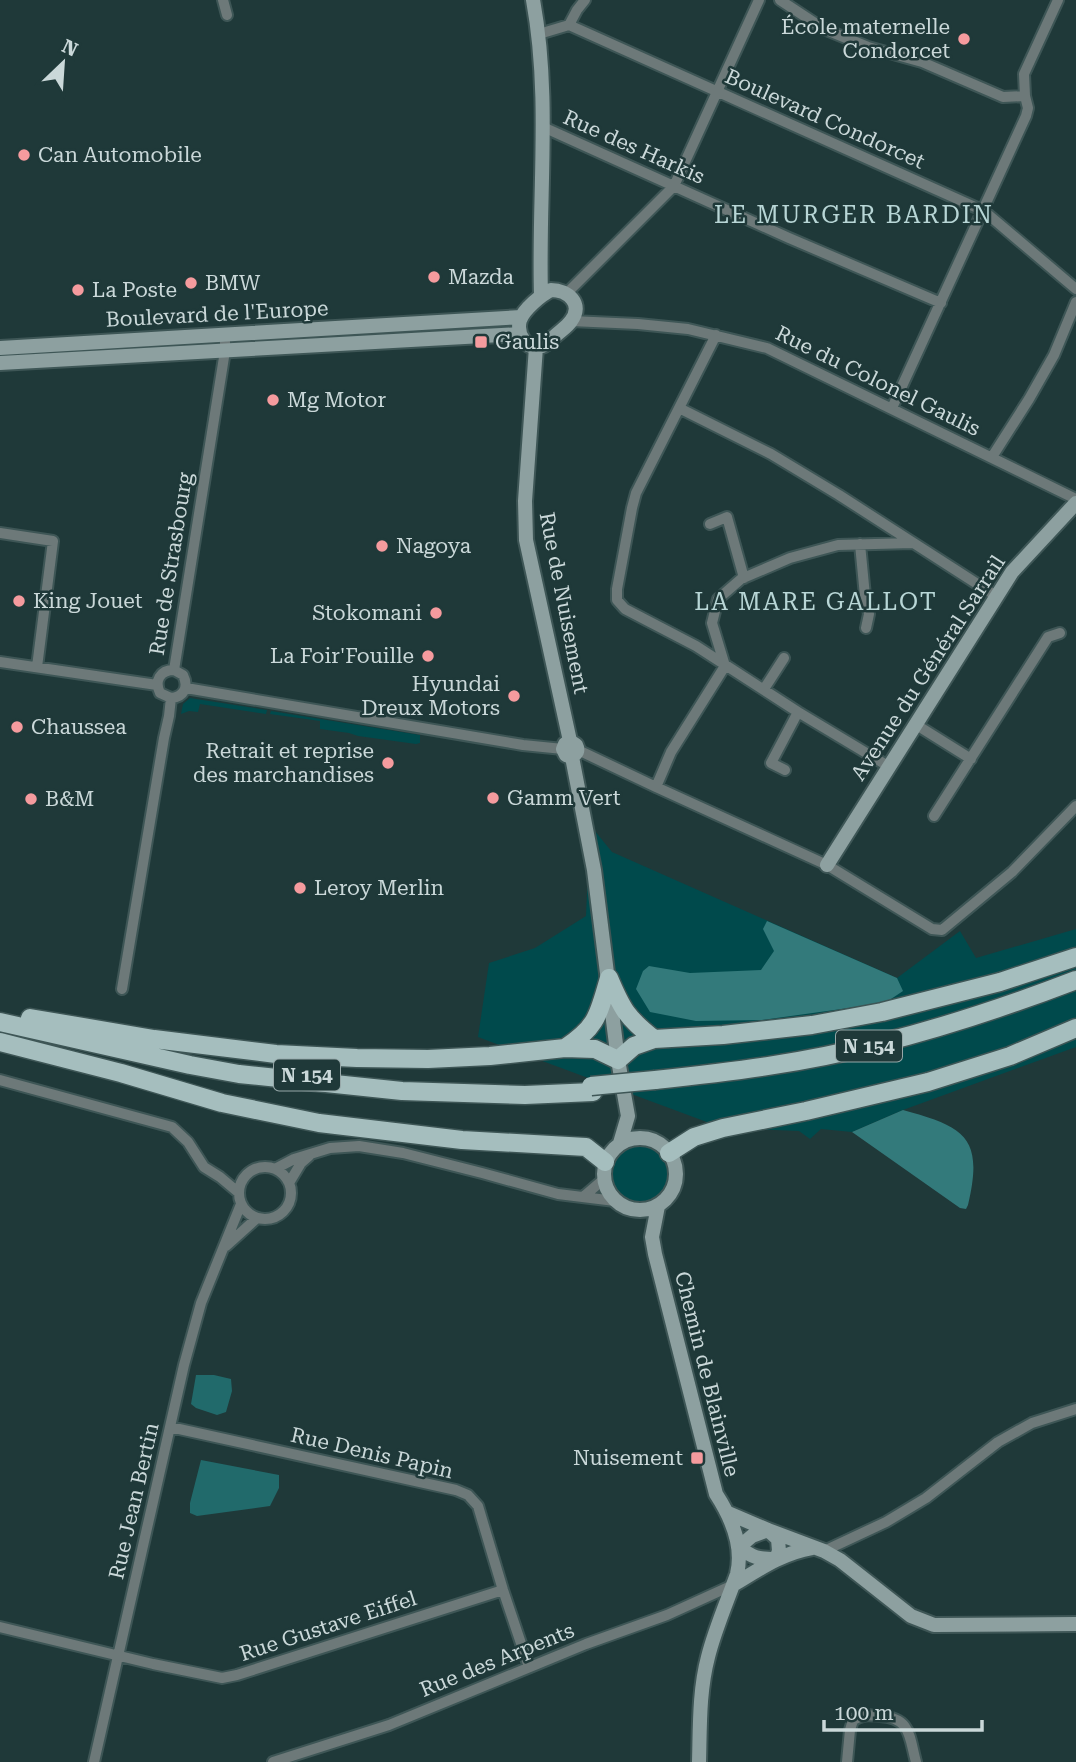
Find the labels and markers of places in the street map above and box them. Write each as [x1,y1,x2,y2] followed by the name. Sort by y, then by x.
[781,14,950,63] place label: École maternelle Condorcet
[956,31,972,47] marker: École maternelle Condorcet
[38,143,202,167] place label: Can Automobile
[16,147,32,163] marker: Can Automobile
[448,265,515,289] place label: Mazda
[426,269,442,285] marker: Mazda
[205,271,261,295] place label: BMW
[183,275,199,291] marker: BMW
[92,278,177,302] place label: La Poste
[70,282,86,298] marker: La Poste
[495,330,559,354] place label: Gaulis
[473,334,489,350] marker: Gaulis
[287,388,386,412] place label: Mg Motor
[265,392,281,408] marker: Mg Motor
[396,534,472,558] place label: Nagoya
[374,538,390,554] marker: Nagoya
[33,589,143,613] place label: King Jouet
[11,593,27,609] marker: King Jouet
[312,601,422,625] place label: Stokomani
[428,605,444,621] marker: Stokomani
[270,644,414,668] place label: La Foir'Fouille
[420,648,436,664] marker: La Foir'Fouille
[361,672,500,720] place label: Hyundai Dreux Motors
[506,688,522,704] marker: Hyundai Dreux Motors
[31,715,127,739] place label: Chaussea
[9,719,25,735] marker: Chaussea
[193,739,374,787] place label: Retrait et reprise des marchandises
[380,755,396,771] marker: Retrait et reprise des marchandises
[507,786,621,810] place label: Gamm Vert
[45,787,94,811] place label: B&M
[485,790,501,806] marker: Gamm Vert
[23,791,39,807] marker: B&M
[314,876,444,900] place label: Leroy Merlin
[292,880,308,896] marker: Leroy Merlin
[573,1446,683,1470] place label: Nuisement
[689,1450,705,1466] marker: Nuisement

